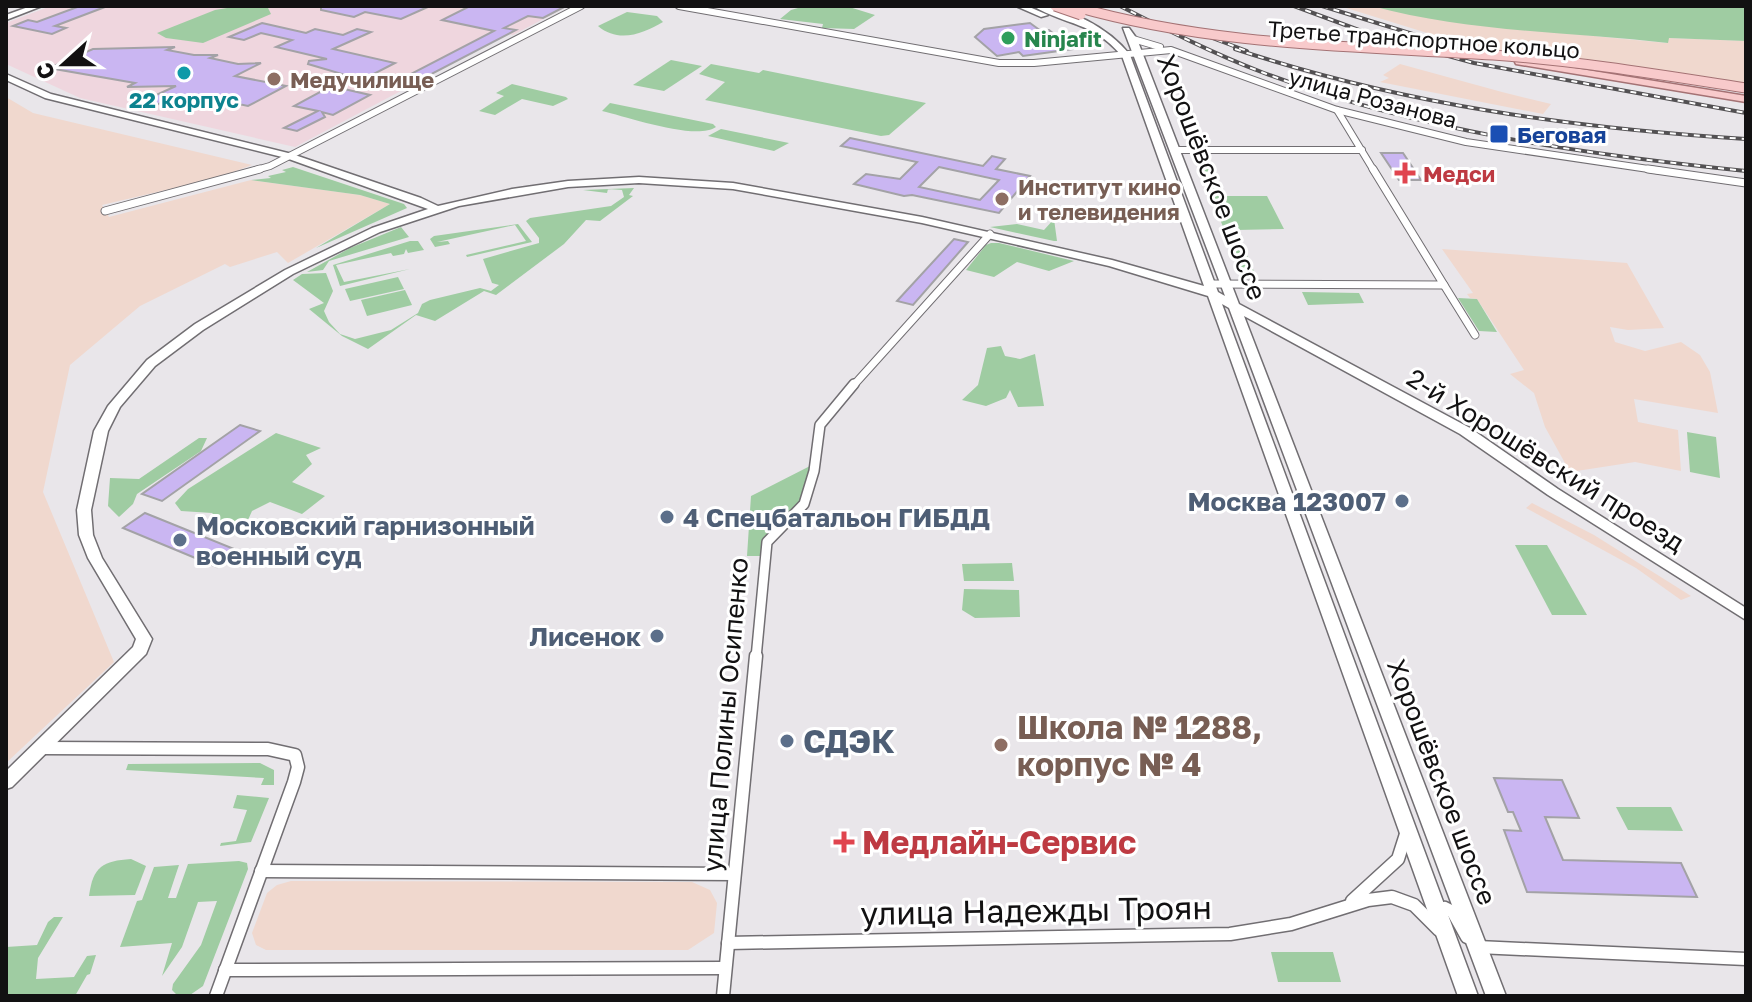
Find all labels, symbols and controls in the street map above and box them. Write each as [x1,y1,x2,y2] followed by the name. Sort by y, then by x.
[1267,15,1581,63] street label: Третье транспортное кольцо
[24,24,104,104] north arrow
[1024,25,1102,52] place label: Ninjafit
[999,29,1017,47] marker: Ninjafit
[1151,50,1273,304] street label: Хорошёвское шоссе
[29,59,60,83] text: С
[1286,63,1460,133] street label: улица Розанова
[175,64,193,82] marker: 22 корпус
[290,66,434,93] place label: Медучилище
[265,70,283,88] marker: Медучилище
[129,86,239,113] place label: 22 корпус
[1517,121,1606,148] place label: Беговая
[1488,123,1510,145] marker: Беговая
[1423,160,1495,187] place label: Медси
[1394,162,1416,184] marker: Медси
[1018,173,1181,225] place label: Институт кино и телевидения
[993,190,1011,208] marker: Институт кино и телевидения
[1402,362,1691,558] street label: 2-й Хорошёвский проезд
[1187,486,1386,517] place label: Москва 123007
[1393,492,1411,510] marker: Москва 123007
[683,502,990,533] place label: 4 Спецбатальон ГИБДД
[658,508,676,526] marker: 4 Спецбатальон ГИБДД
[196,510,535,571] place label: Московский гарнизонный военный суд
[171,531,189,549] marker: Московский гарнизонный военный суд
[696,556,754,874] street label: улица Полины Осипенко
[529,621,641,652] place label: Лисенок
[648,627,666,645] marker: Лисенок
[1381,655,1503,909] street label: Хорошёвское шоссе
[1017,708,1262,783] place label: Школа № 1288, корпус № 4
[803,722,895,760] place label: СДЭК
[778,732,796,750] marker: СДЭК
[992,736,1010,754] marker: Школа № 1288, корпус № 4
[862,823,1136,861] place label: Медлайн-Сервис
[833,831,855,853] marker: Медлайн-Сервис
[860,888,1212,932] street label: улица Надежды Троян

